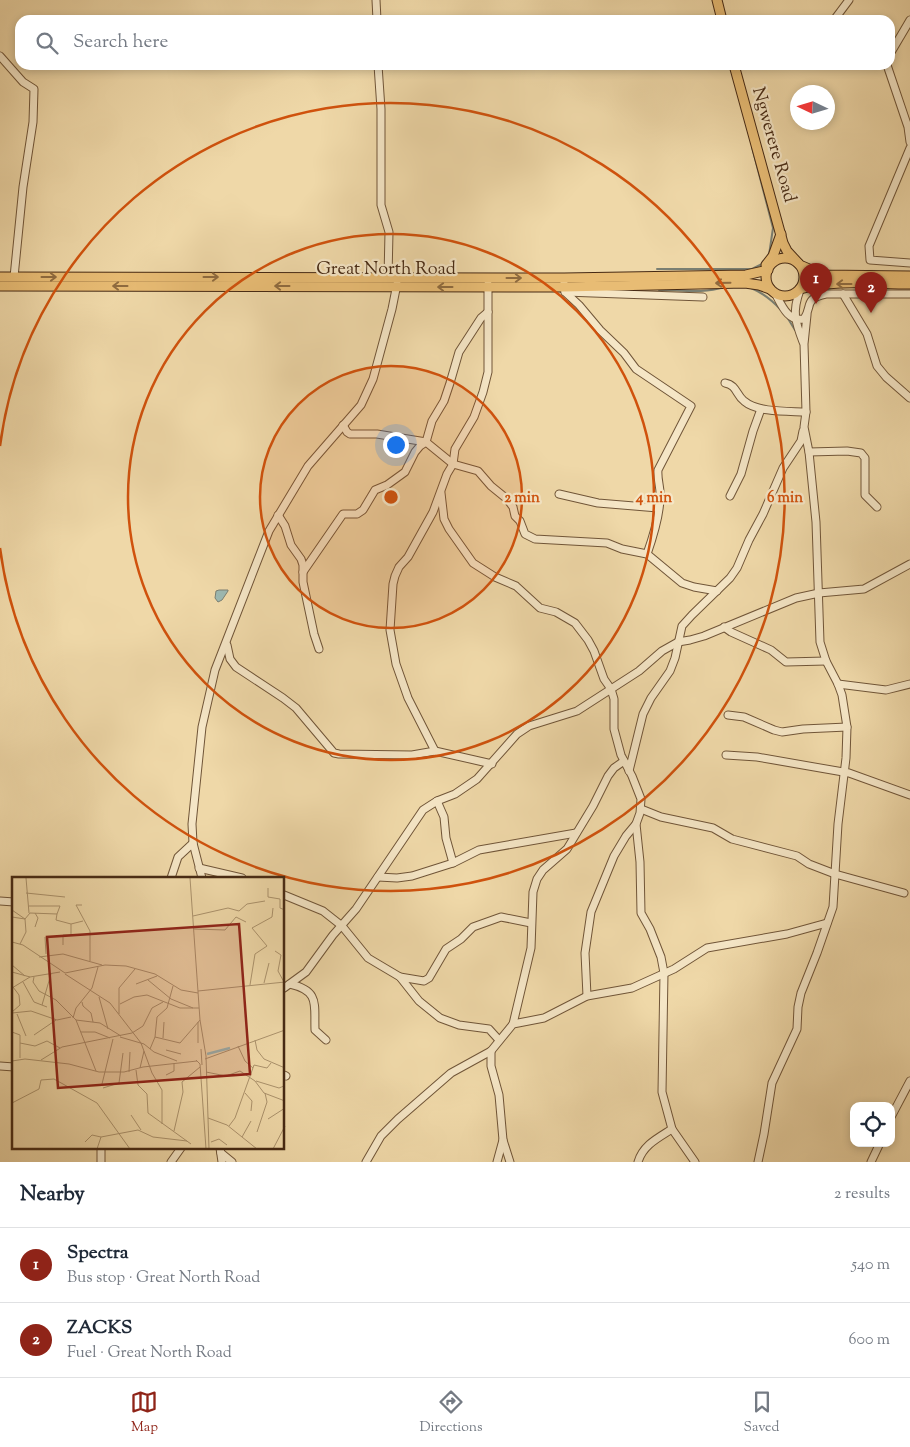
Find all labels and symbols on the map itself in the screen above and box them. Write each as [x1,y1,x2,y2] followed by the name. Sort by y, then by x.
[744,84,802,206] street label: Ngwerere Road
[790,85,835,130] north arrow
[316,257,456,283] street label: Great North Road
[800,263,832,304] pin: 1
[40,272,56,282] one-way arrow
[202,272,219,282] one-way arrow
[855,272,887,313] pin: 2
[505,273,521,283] one-way arrow
[715,279,731,288] one-way arrow
[836,279,852,289] one-way arrow
[112,281,128,291] one-way arrow
[274,281,290,291] one-way arrow
[437,282,453,292] one-way arrow
[383,432,409,458] your location
[382,488,400,506] centre of rings
[504,488,540,509] text: 2 min
[635,488,672,509] text: 4 min
[767,488,803,509] text: 6 min
[12,877,285,1150] inset map

